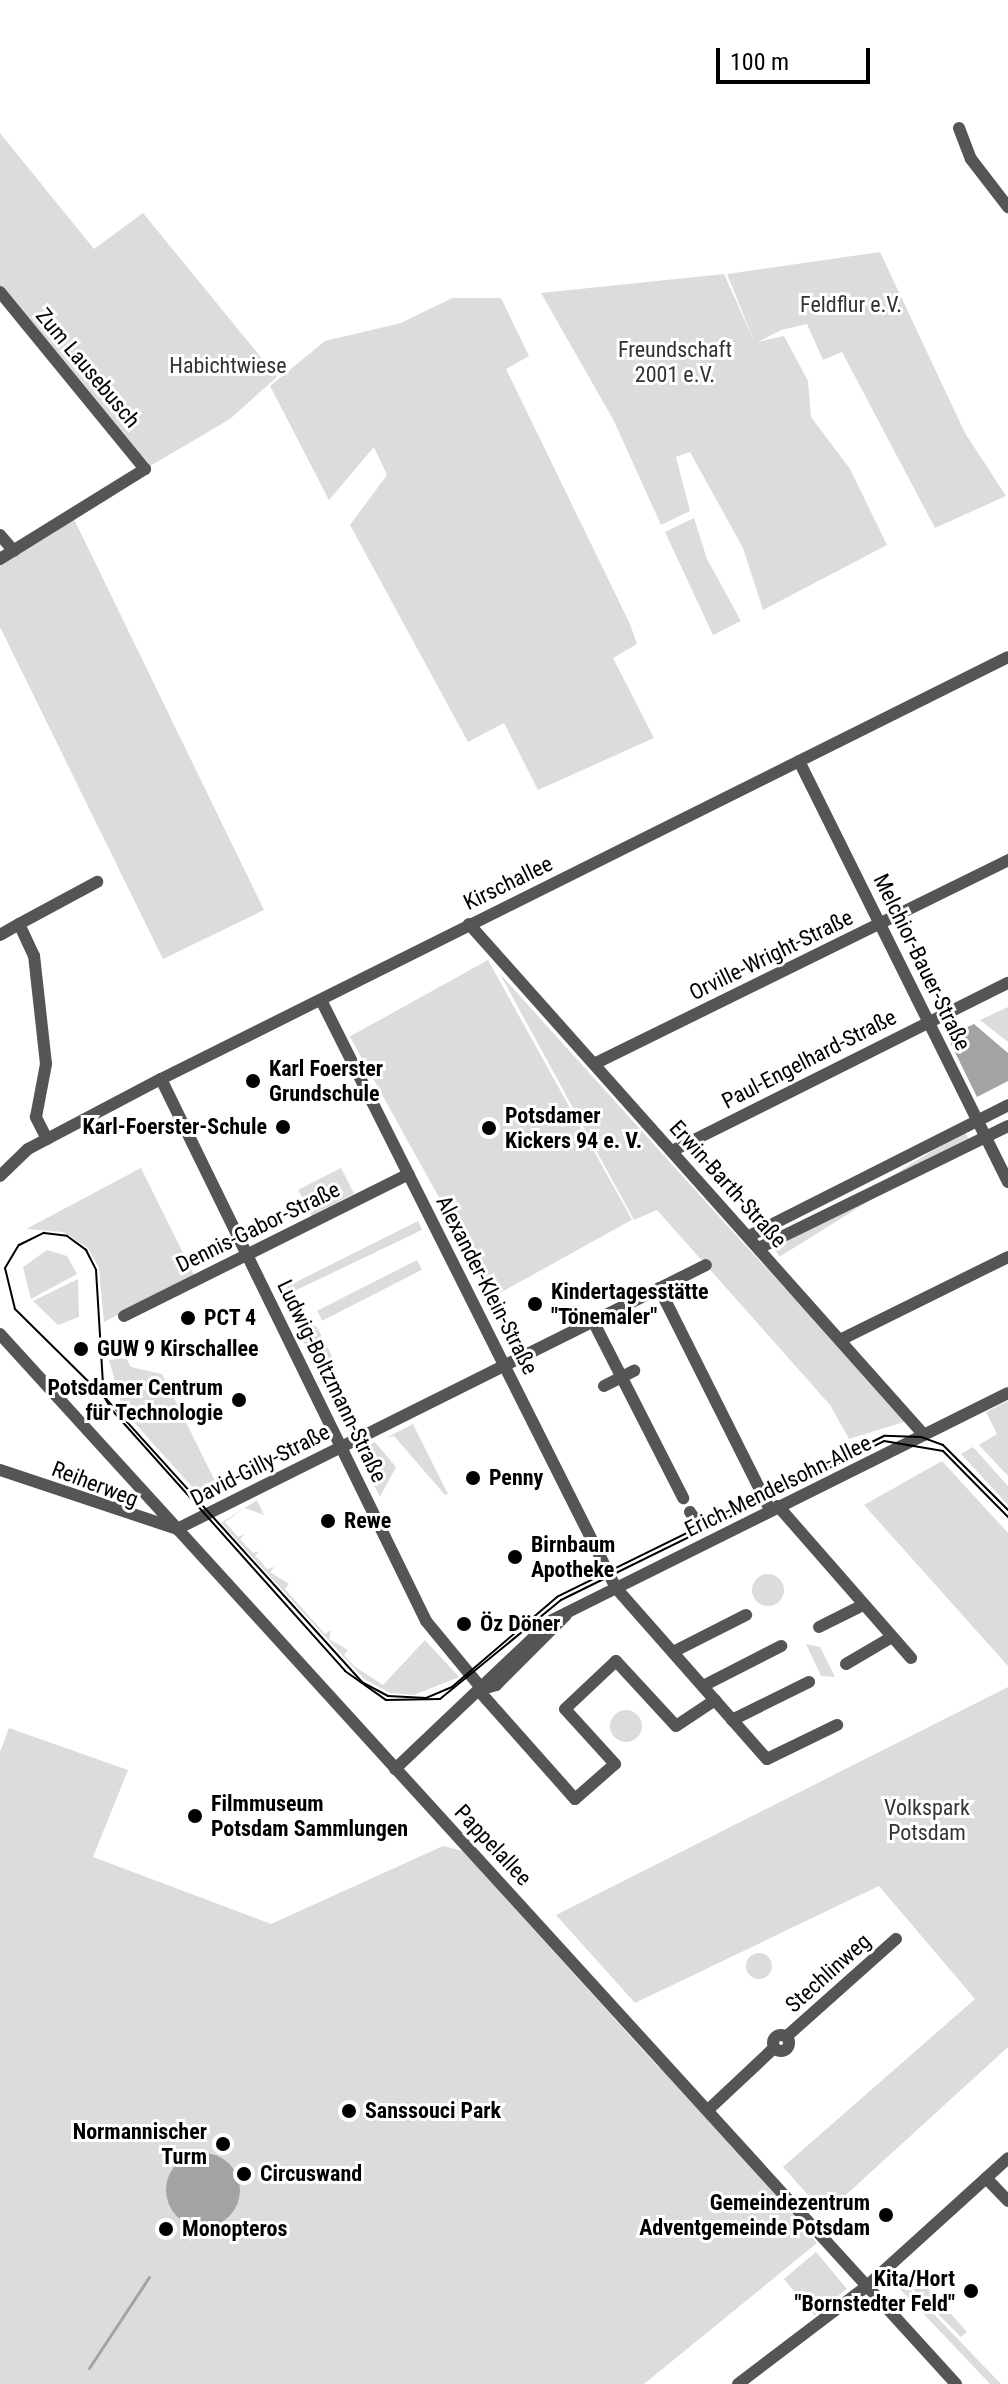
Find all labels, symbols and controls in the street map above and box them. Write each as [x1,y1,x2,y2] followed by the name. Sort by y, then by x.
[720,32,874,82] scale bar
[730,48,789,76] text: 100 m
[800,292,902,318] park label: Feldflur e.V.
[30,303,146,433] street label: Zum Lausebusch
[618,336,732,388] park label: Freundschaft 2001 e.V.
[169,353,287,379] park label: Habichtwiese
[459,850,557,916] street label: Kirschallee
[868,869,976,1055] street label: Melchior-Bauer-Straße
[685,904,857,1006] street label: Orville-Wright-Straße
[717,1004,901,1114] street label: Paul-Engelhard-Straße
[269,1055,383,1106] place label: Karl Foerster Grundschule
[244,1072,262,1090] marker: Karl Foerster Grundschule
[505,1102,642,1154] place label: Potsdamer Kickers 94 e. V.
[83,1114,267,1140] place label: Karl-Foerster-Schule
[664,1115,792,1253] street label: Erwin-Barth-Straße
[274,1118,292,1136] marker: Karl-Foerster-Schule
[480,1119,498,1137] marker: Potsdamer Kickers 94 e. V.
[172,1176,344,1278] street label: Dennis-Gabor-Straße
[430,1191,544,1379] street label: Alexander-Klein-Straße
[272,1276,392,1486] street label: Ludwig-Boltzmann-Straße
[551,1278,709,1330] place label: Kindertagesstätte "Tönemaler"
[526,1295,544,1313] marker: Kindertagesstätte "Tönemaler"
[204,1305,257,1331] place label: PCT 4
[179,1309,197,1327] marker: PCT 4
[97,1336,259,1362] place label: GUW 9 Kirschallee
[72,1340,90,1358] marker: GUW 9 Kirschallee
[47,1374,223,1426] place label: Potsdamer Centrum für Technologie
[230,1391,248,1409] marker: Potsdamer Centrum für Technologie
[186,1418,334,1512] street label: David-Gilly-Straße
[681,1429,875,1543] street label: Erich-Mendelsohn-Allee
[48,1455,142,1513] street label: Reiherweg
[489,1465,543,1491] place label: Penny
[464,1469,482,1487] marker: Penny
[344,1508,391,1534] place label: Rewe
[319,1512,337,1530] marker: Rewe
[531,1531,615,1582] place label: Birnbaum Apotheke
[506,1548,524,1566] marker: Birnbaum Apotheke
[480,1611,560,1637] place label: Öz Döner
[455,1615,473,1633] marker: Öz Döner
[211,1790,408,1842] place label: Filmmuseum Potsdam Sammlungen
[884,1794,970,1846] park label: Volkspark Potsdam
[449,1799,537,1891] street label: Pappelallee
[186,1807,204,1825] marker: Filmmuseum Potsdam Sammlungen
[780,1928,876,2018] street label: Stechlinweg
[365,2098,501,2124] place label: Sanssouci Park
[340,2102,358,2120] marker: Sanssouci Park
[73,2118,207,2170] place label: Normannischer Turm
[214,2135,232,2153] marker: Normannischer Turm
[260,2161,362,2187] place label: Circuswand
[235,2165,253,2183] marker: Circuswand
[639,2189,870,2240] place label: Gemeindezentrum Adventgemeinde Potsdam
[877,2206,895,2224] marker: Gemeindezentrum Adventgemeinde Potsdam
[182,2216,287,2242] place label: Monopteros
[157,2220,175,2238] marker: Monopteros
[794,2265,955,2316] place label: Kita/Hort "Bornstedter Feld"
[962,2282,980,2300] marker: Kita/Hort "Bornstedter Feld"

